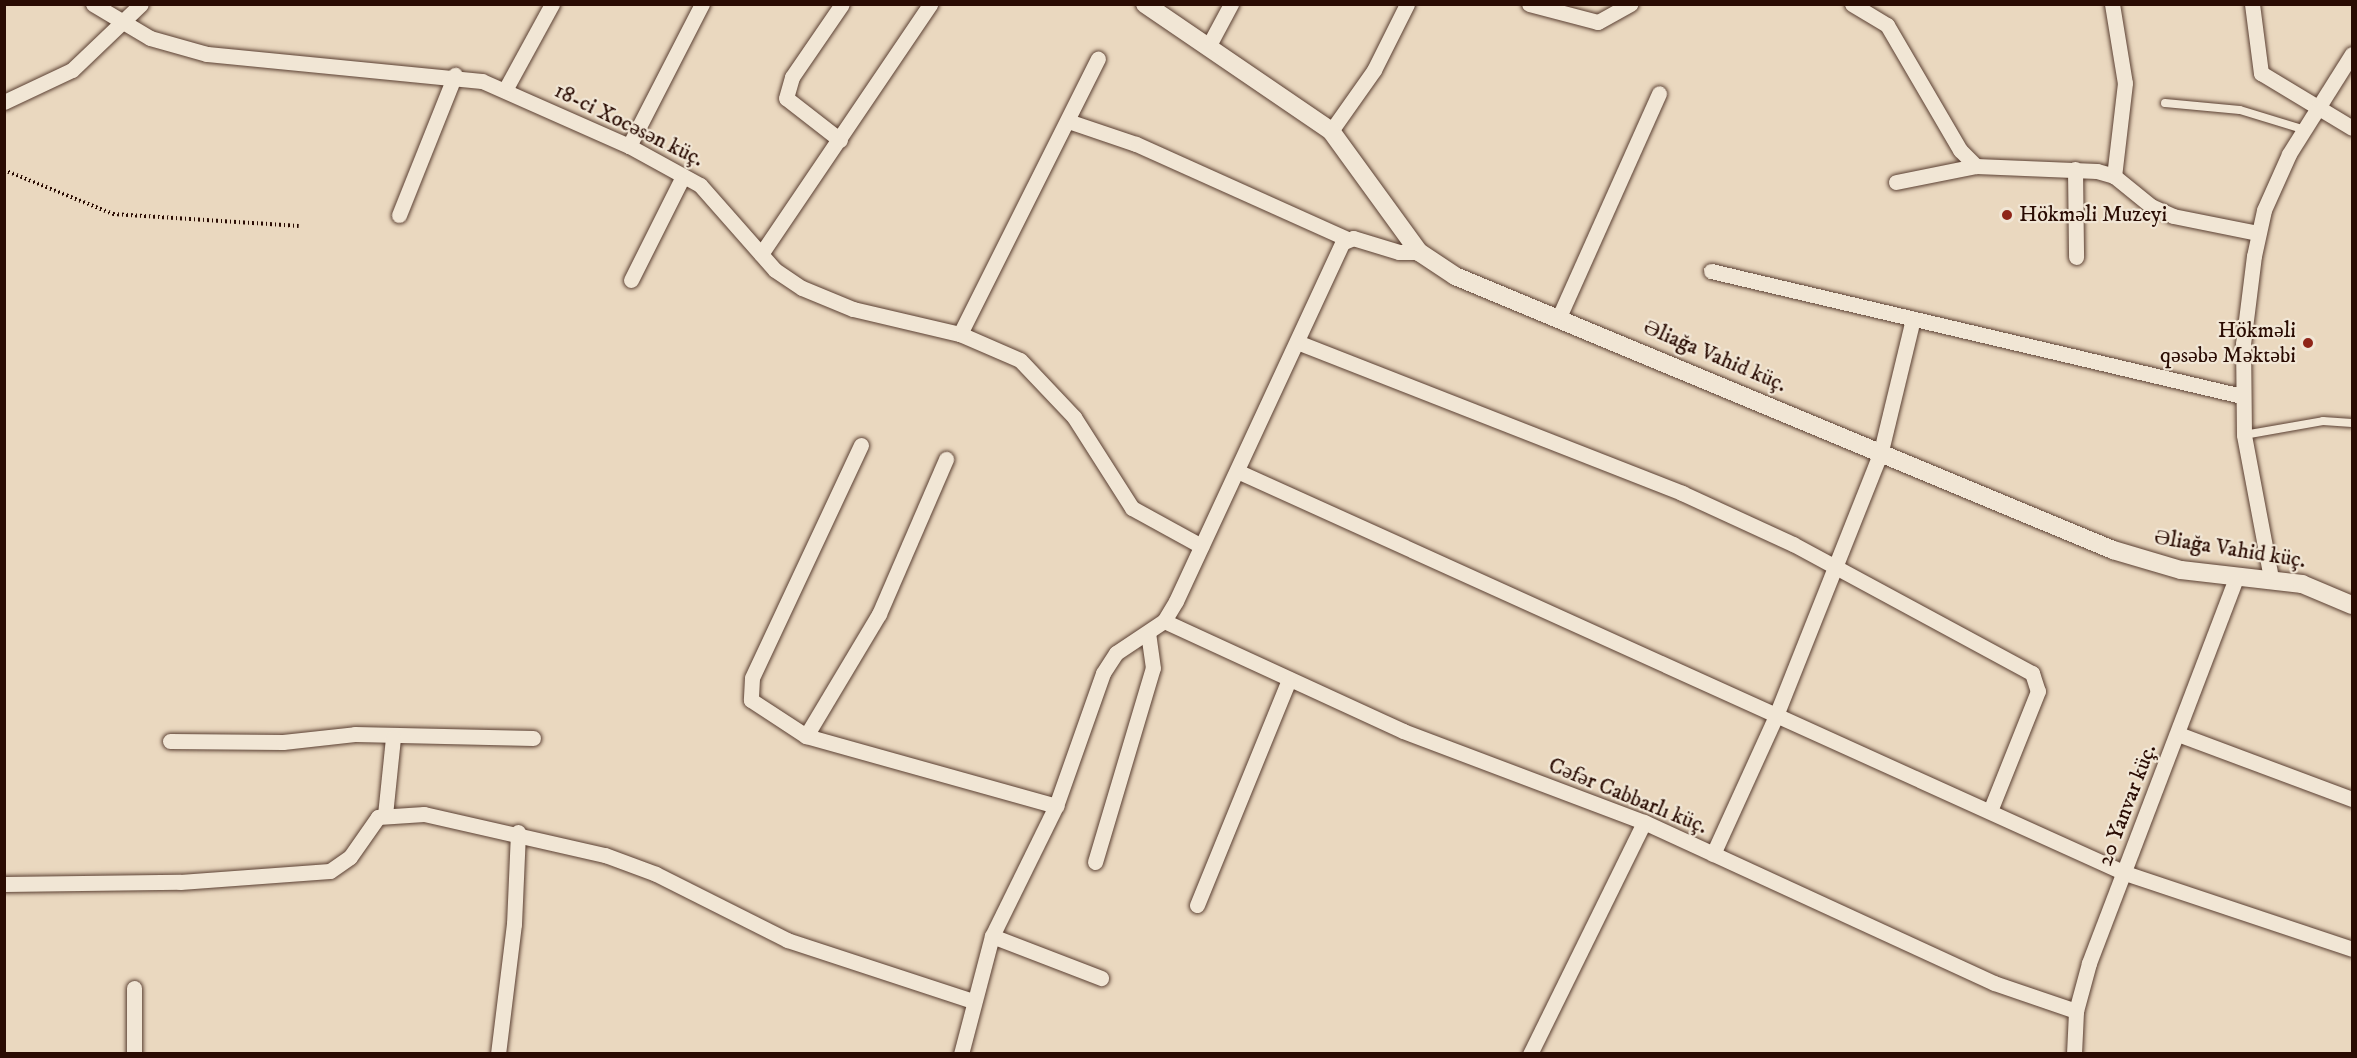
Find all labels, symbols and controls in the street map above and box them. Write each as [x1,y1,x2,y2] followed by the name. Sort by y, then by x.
[550,77,708,173] street label: 18-ci Xocəsən küç.
[2019,202,2167,228] place label: Hökməli Muzeyi
[2000,208,2014,222] marker: Hökməli Muzeyi
[1639,314,1791,398] street label: Əliağa Vahid küç.
[2160,317,2296,368] place label: Hökməli qəsəbə Məktəbi
[2301,336,2315,350] marker: Hökməli qəsəbə Məktəbi
[2152,524,2308,574] street label: Əliağa Vahid küç.
[2092,740,2162,870] street label: 20 Yanvar küç.
[1545,752,1711,840] street label: Cəfər Cabbarlı küç.

